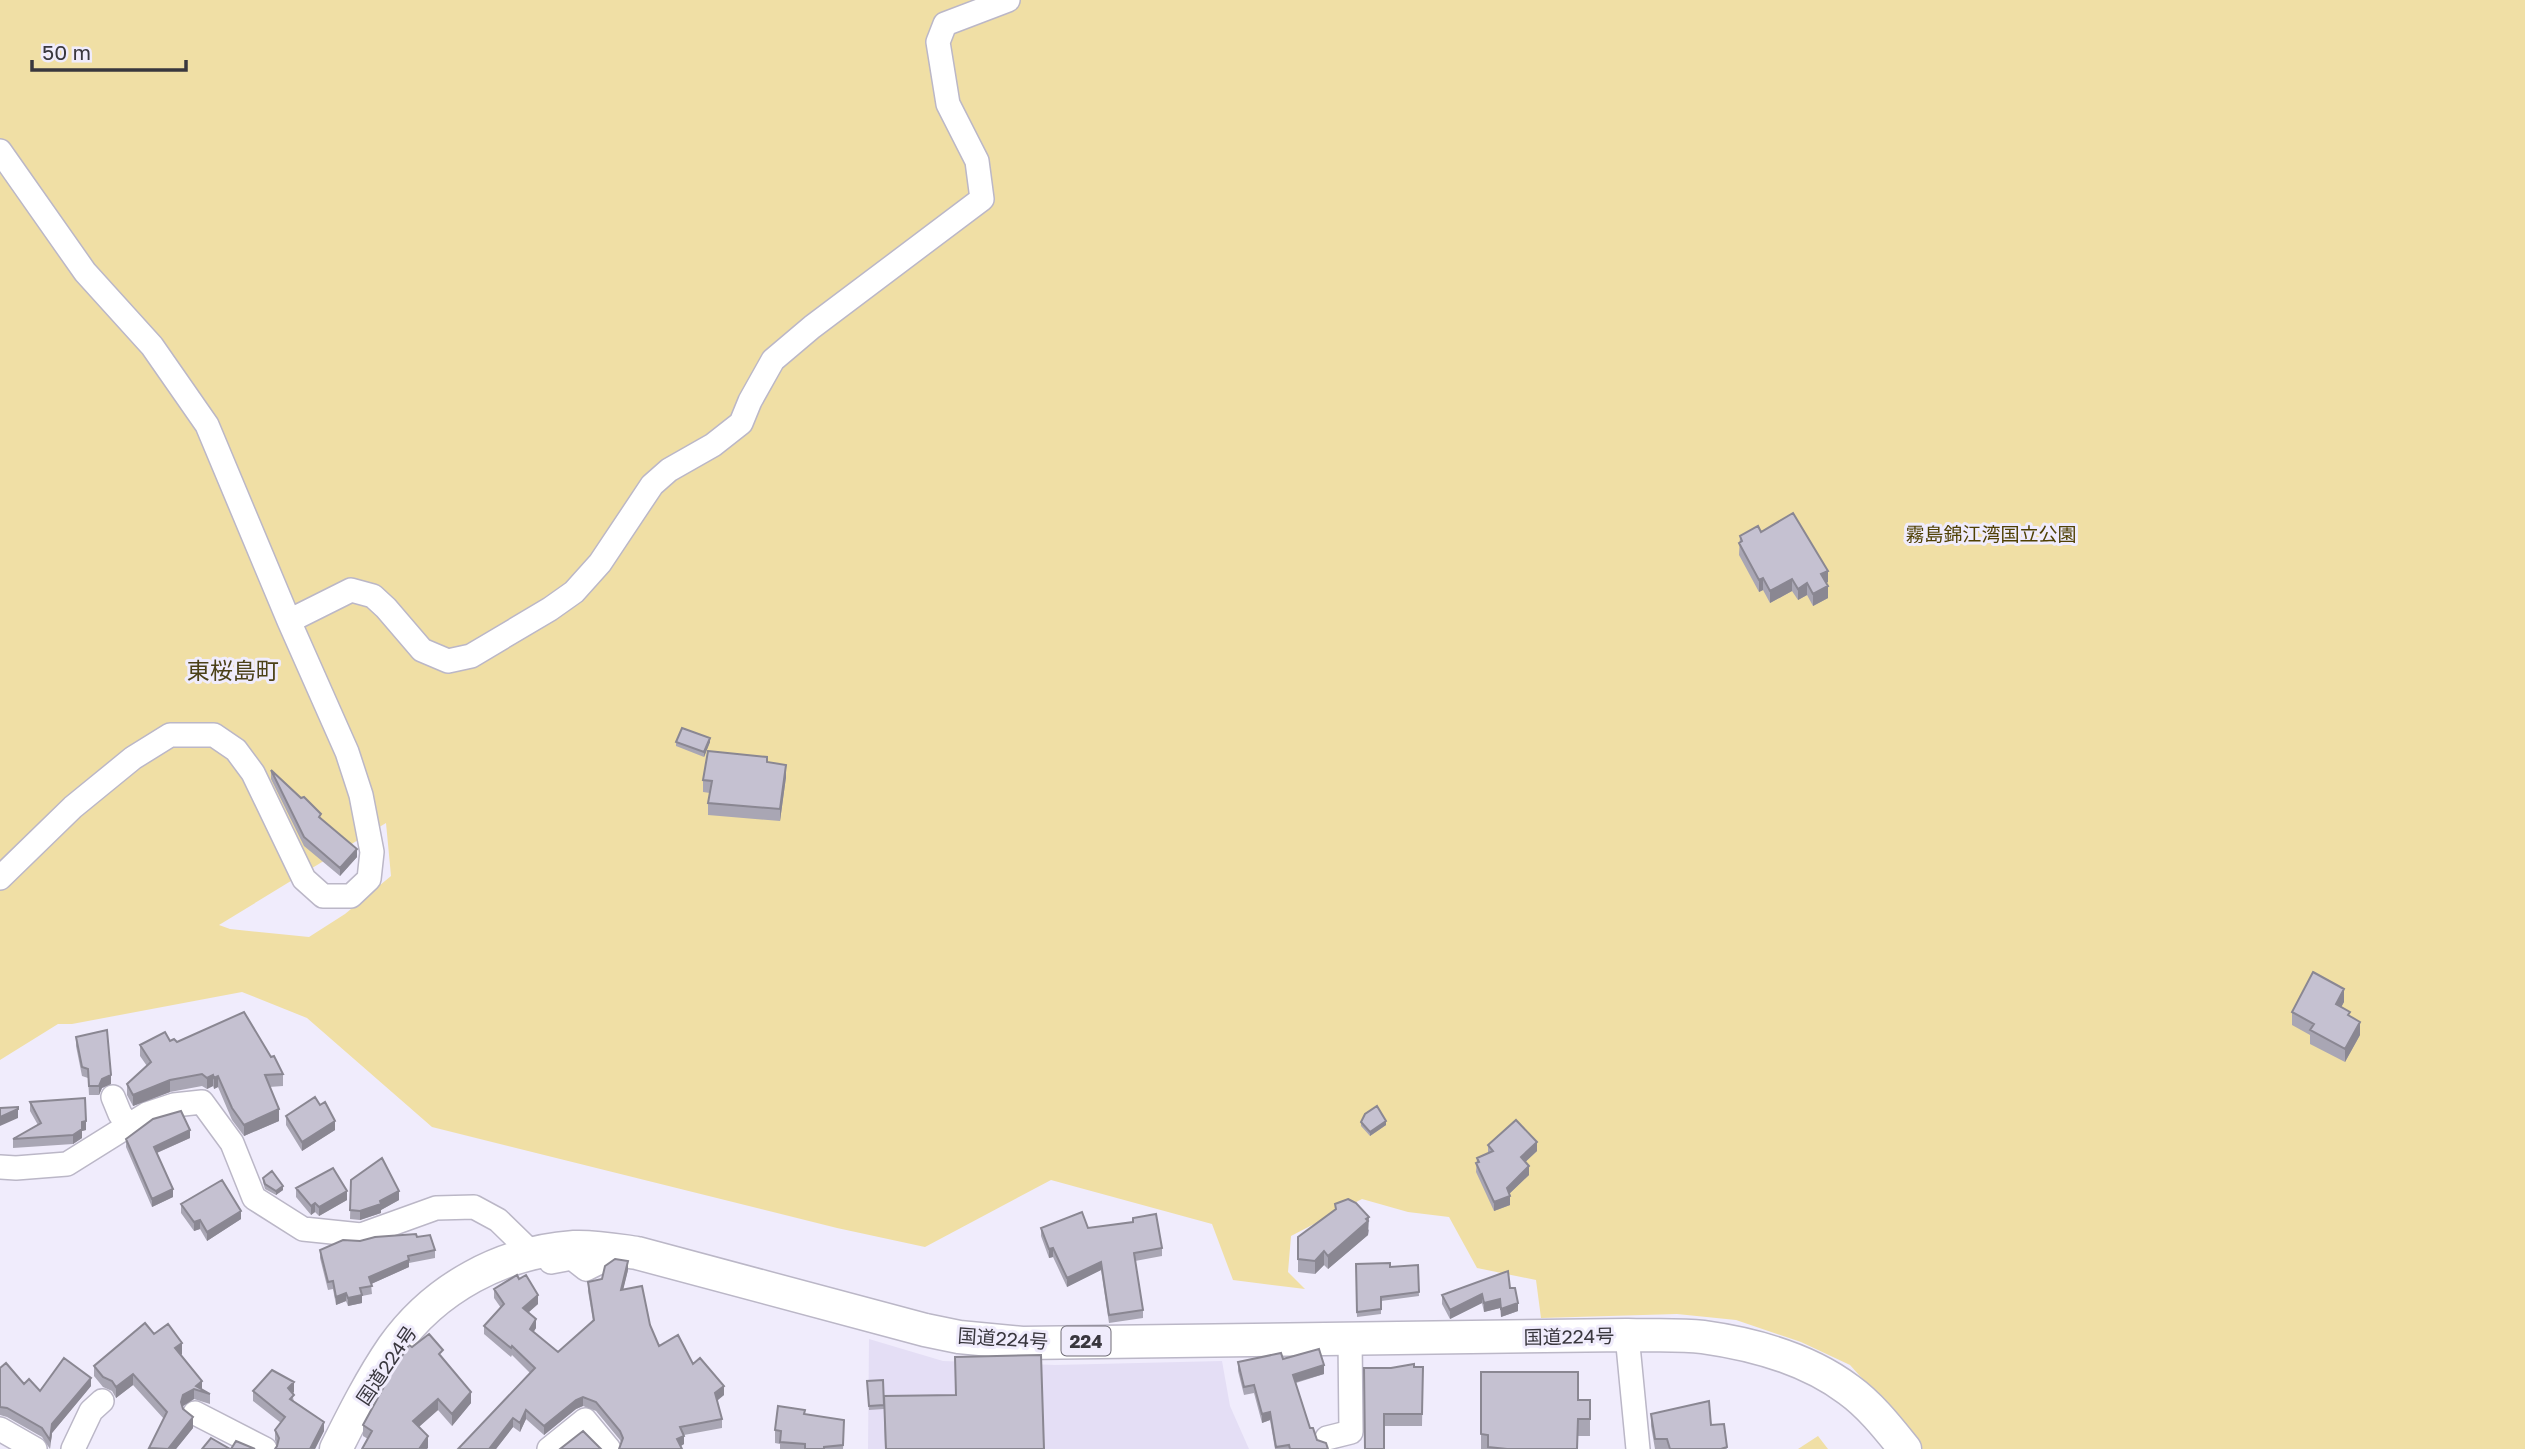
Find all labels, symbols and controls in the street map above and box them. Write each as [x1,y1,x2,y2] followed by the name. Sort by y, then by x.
[32,28,186,72] scale bar
[42,39,91,65] text: 50 m
[1905,522,2077,545] park label: 霧島錦江湾国立公園
[187,656,279,684] district label: 東桜島町
[351,1321,421,1409] street label: 国道224号
[957,1323,1049,1353] street label: 国道224号
[1523,1324,1615,1348] street label: 国道224号
[1062,1326,1110,1356] road number: 224

